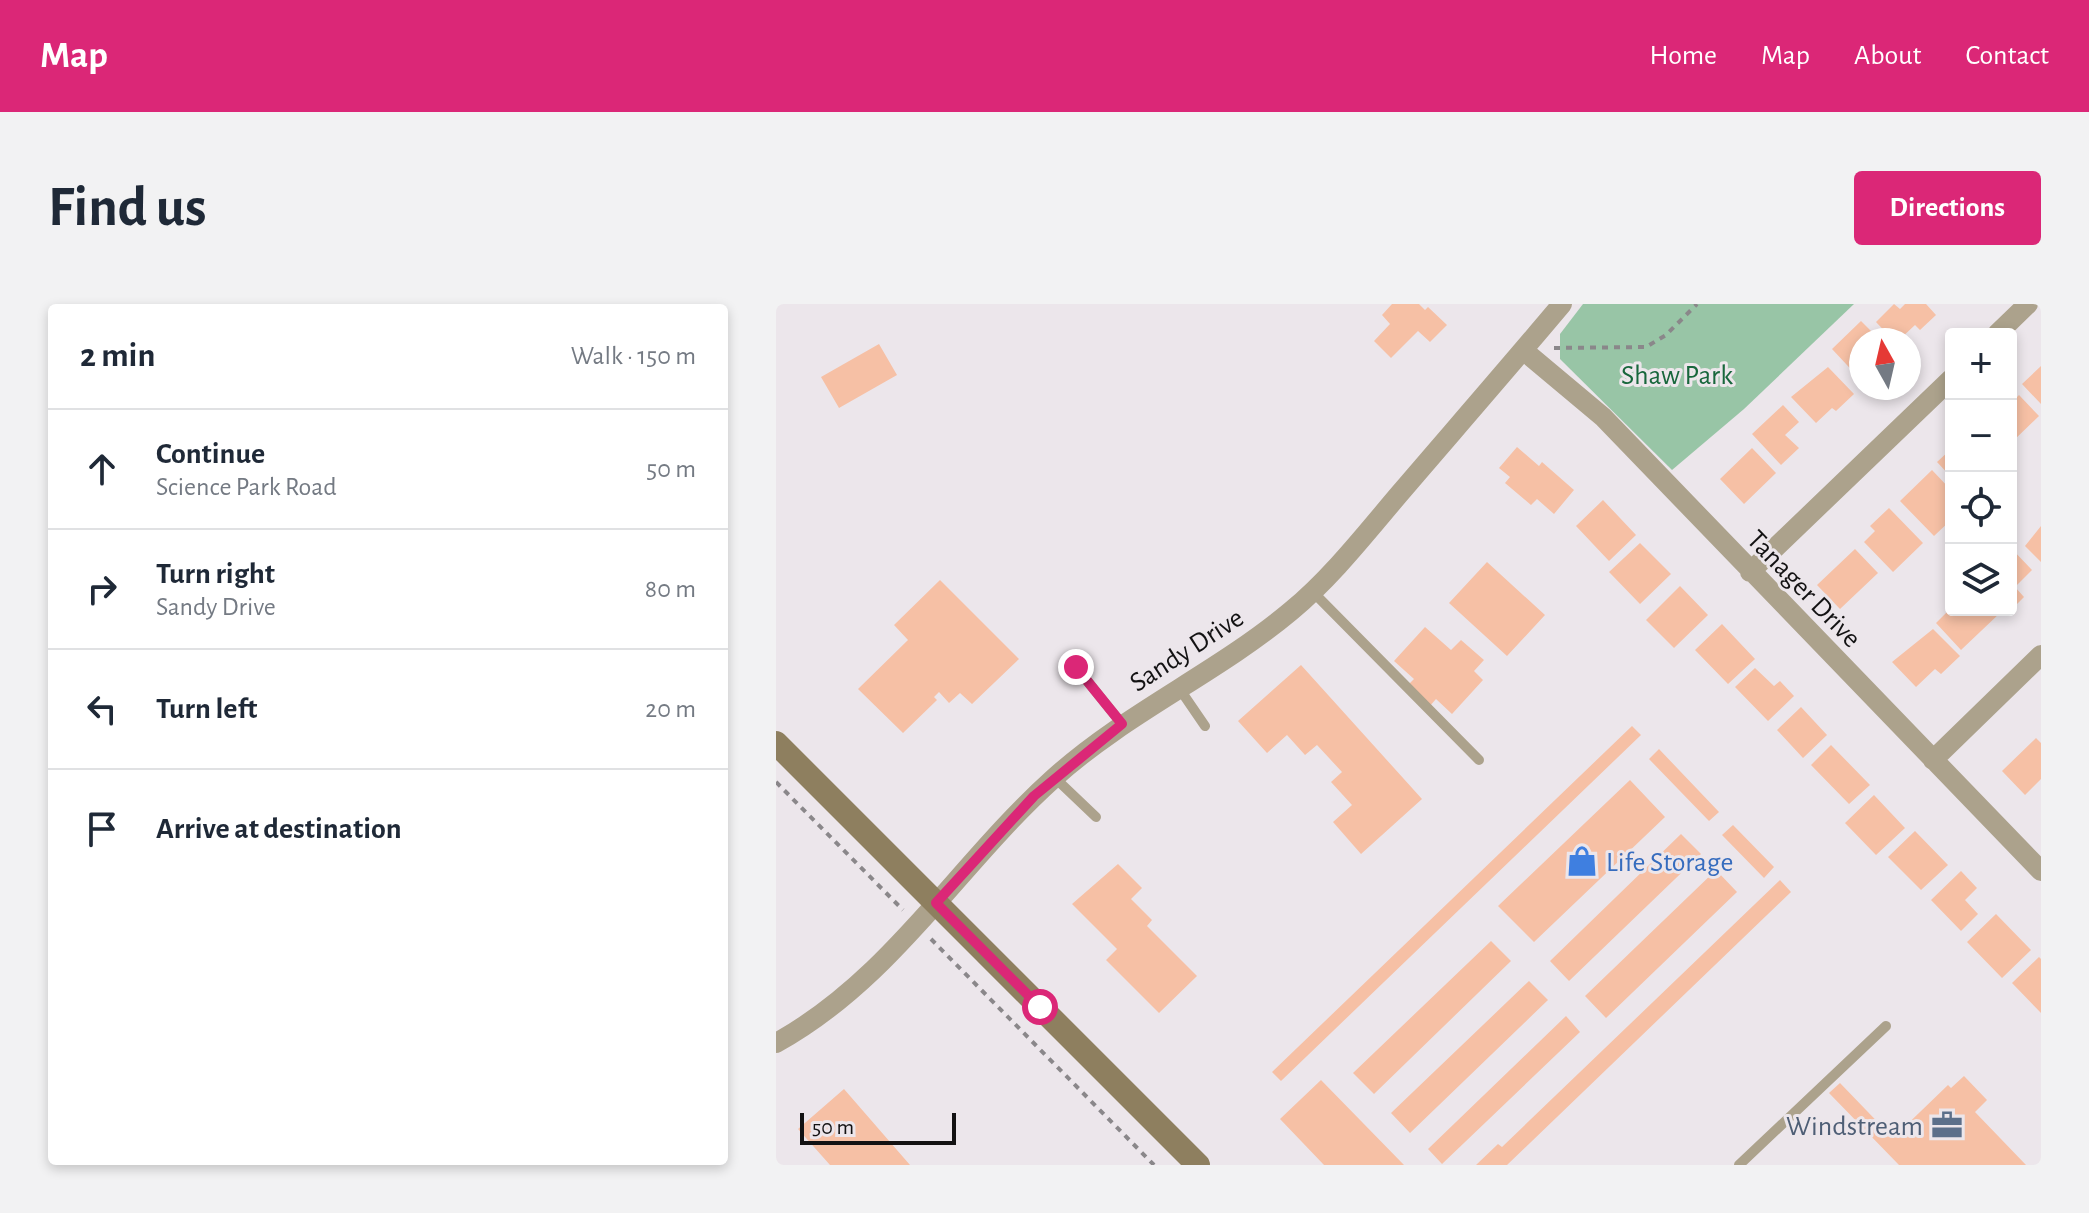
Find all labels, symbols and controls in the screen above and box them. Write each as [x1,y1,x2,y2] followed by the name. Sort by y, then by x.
[40,37,108,75] text: Map
[1650,42,1717,70] text: Home
[1761,42,1810,70] text: Map
[1854,42,1922,70] text: About
[1966,42,2049,70] text: Contact
[1854,171,2041,245] button: Directions
[48,180,206,236] text: Find us
[1849,328,1921,400] north arrow
[1945,328,2017,616] map controls
[1945,328,2017,400] button: +
[80,339,155,373] text: 2 min
[571,343,696,369] text: Walk · 150 m
[1621,362,1733,390] park label: Shaw Park
[1945,400,2017,472] button: −
[156,439,265,469] text: Continue
[80,447,124,491] icon: ahead
[646,456,696,482] text: 50 m
[1945,472,2017,544] button: locate
[156,474,337,500] text: Science Park Road
[1741,526,1866,653] street label: Tanager Drive
[1945,544,2017,616] button: layers
[156,559,275,589] text: Turn right
[80,567,124,611] icon: right
[645,576,696,602] text: 80 m
[156,594,276,620] text: Sandy Drive
[1125,604,1249,698] street label: Sandy Drive
[1058,649,1094,685] route end
[80,687,124,731] icon: left
[156,694,257,724] text: Turn left
[645,696,696,722] text: 20 m
[80,807,124,851] icon: arrive
[156,814,402,844] text: Arrive at destination
[1565,844,1599,878] shop icon: Life Storage
[1606,849,1733,877] place label: Life Storage
[1022,989,1058,1025] route start
[1930,1108,1964,1142] office icon: Windstream
[800,1109,956,1145] scale bar
[1786,1113,1923,1141] place label: Windstream
[812,1116,854,1138] text: 50 m

